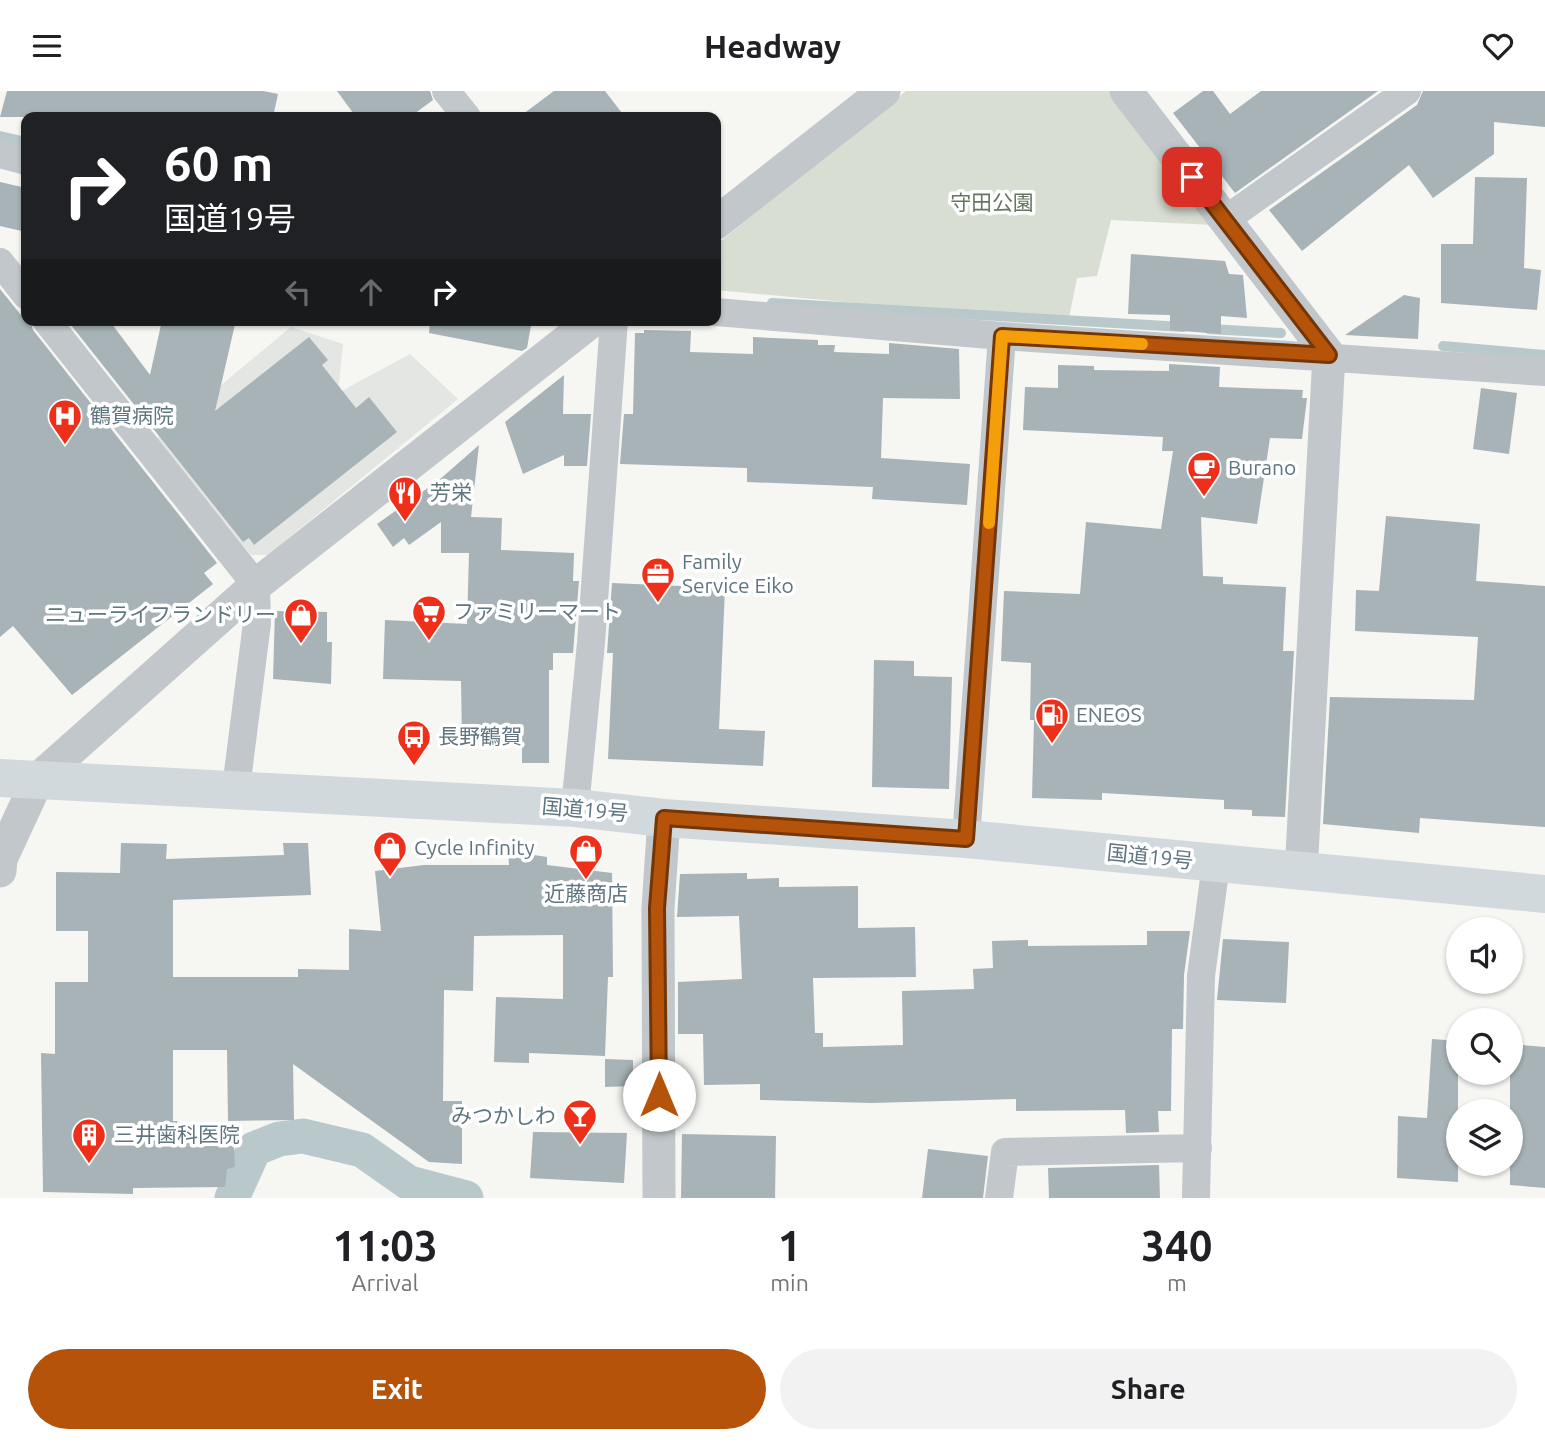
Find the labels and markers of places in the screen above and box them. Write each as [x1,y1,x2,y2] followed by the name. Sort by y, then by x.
[1162,147,1222,207] pin
[46,397,84,446] hospital icon: 鶴賀病院
[90,403,174,427] place label: 鶴賀病院
[1185,449,1223,498] cafe icon: Burano
[1228,455,1296,479] place label: Burano
[386,474,424,523] restaurant icon: 芳栄
[430,480,472,504] place label: 芳栄
[682,549,794,597] place label: Family Service Eiko
[639,555,677,604] office icon: Family Service Eiko
[410,593,448,642] supermarket icon: ファミリーマート
[282,596,320,645] shop icon: ニューライフランドリー
[453,599,621,623] place label: ファミリーマート
[45,602,276,626] place label: ニューライフランドリー
[1033,696,1071,745] fuel station icon: ENEOS
[1076,702,1142,726] place label: ENEOS
[395,718,433,767] bus stop icon: 長野鶴賀
[438,724,522,748] place label: 長野鶴賀
[371,829,409,878] shop icon: Cycle Infinity
[567,832,605,881] shop icon: 近藤商店
[414,835,535,859] place label: Cycle Infinity
[544,881,628,905] place label: 近藤商店
[561,1097,599,1146] bar icon: みつかしわ
[451,1103,556,1127] place label: みつかしわ
[70,1116,108,1165] building icon: 三井歯科医院
[114,1122,240,1146] place label: 三井歯科医院

